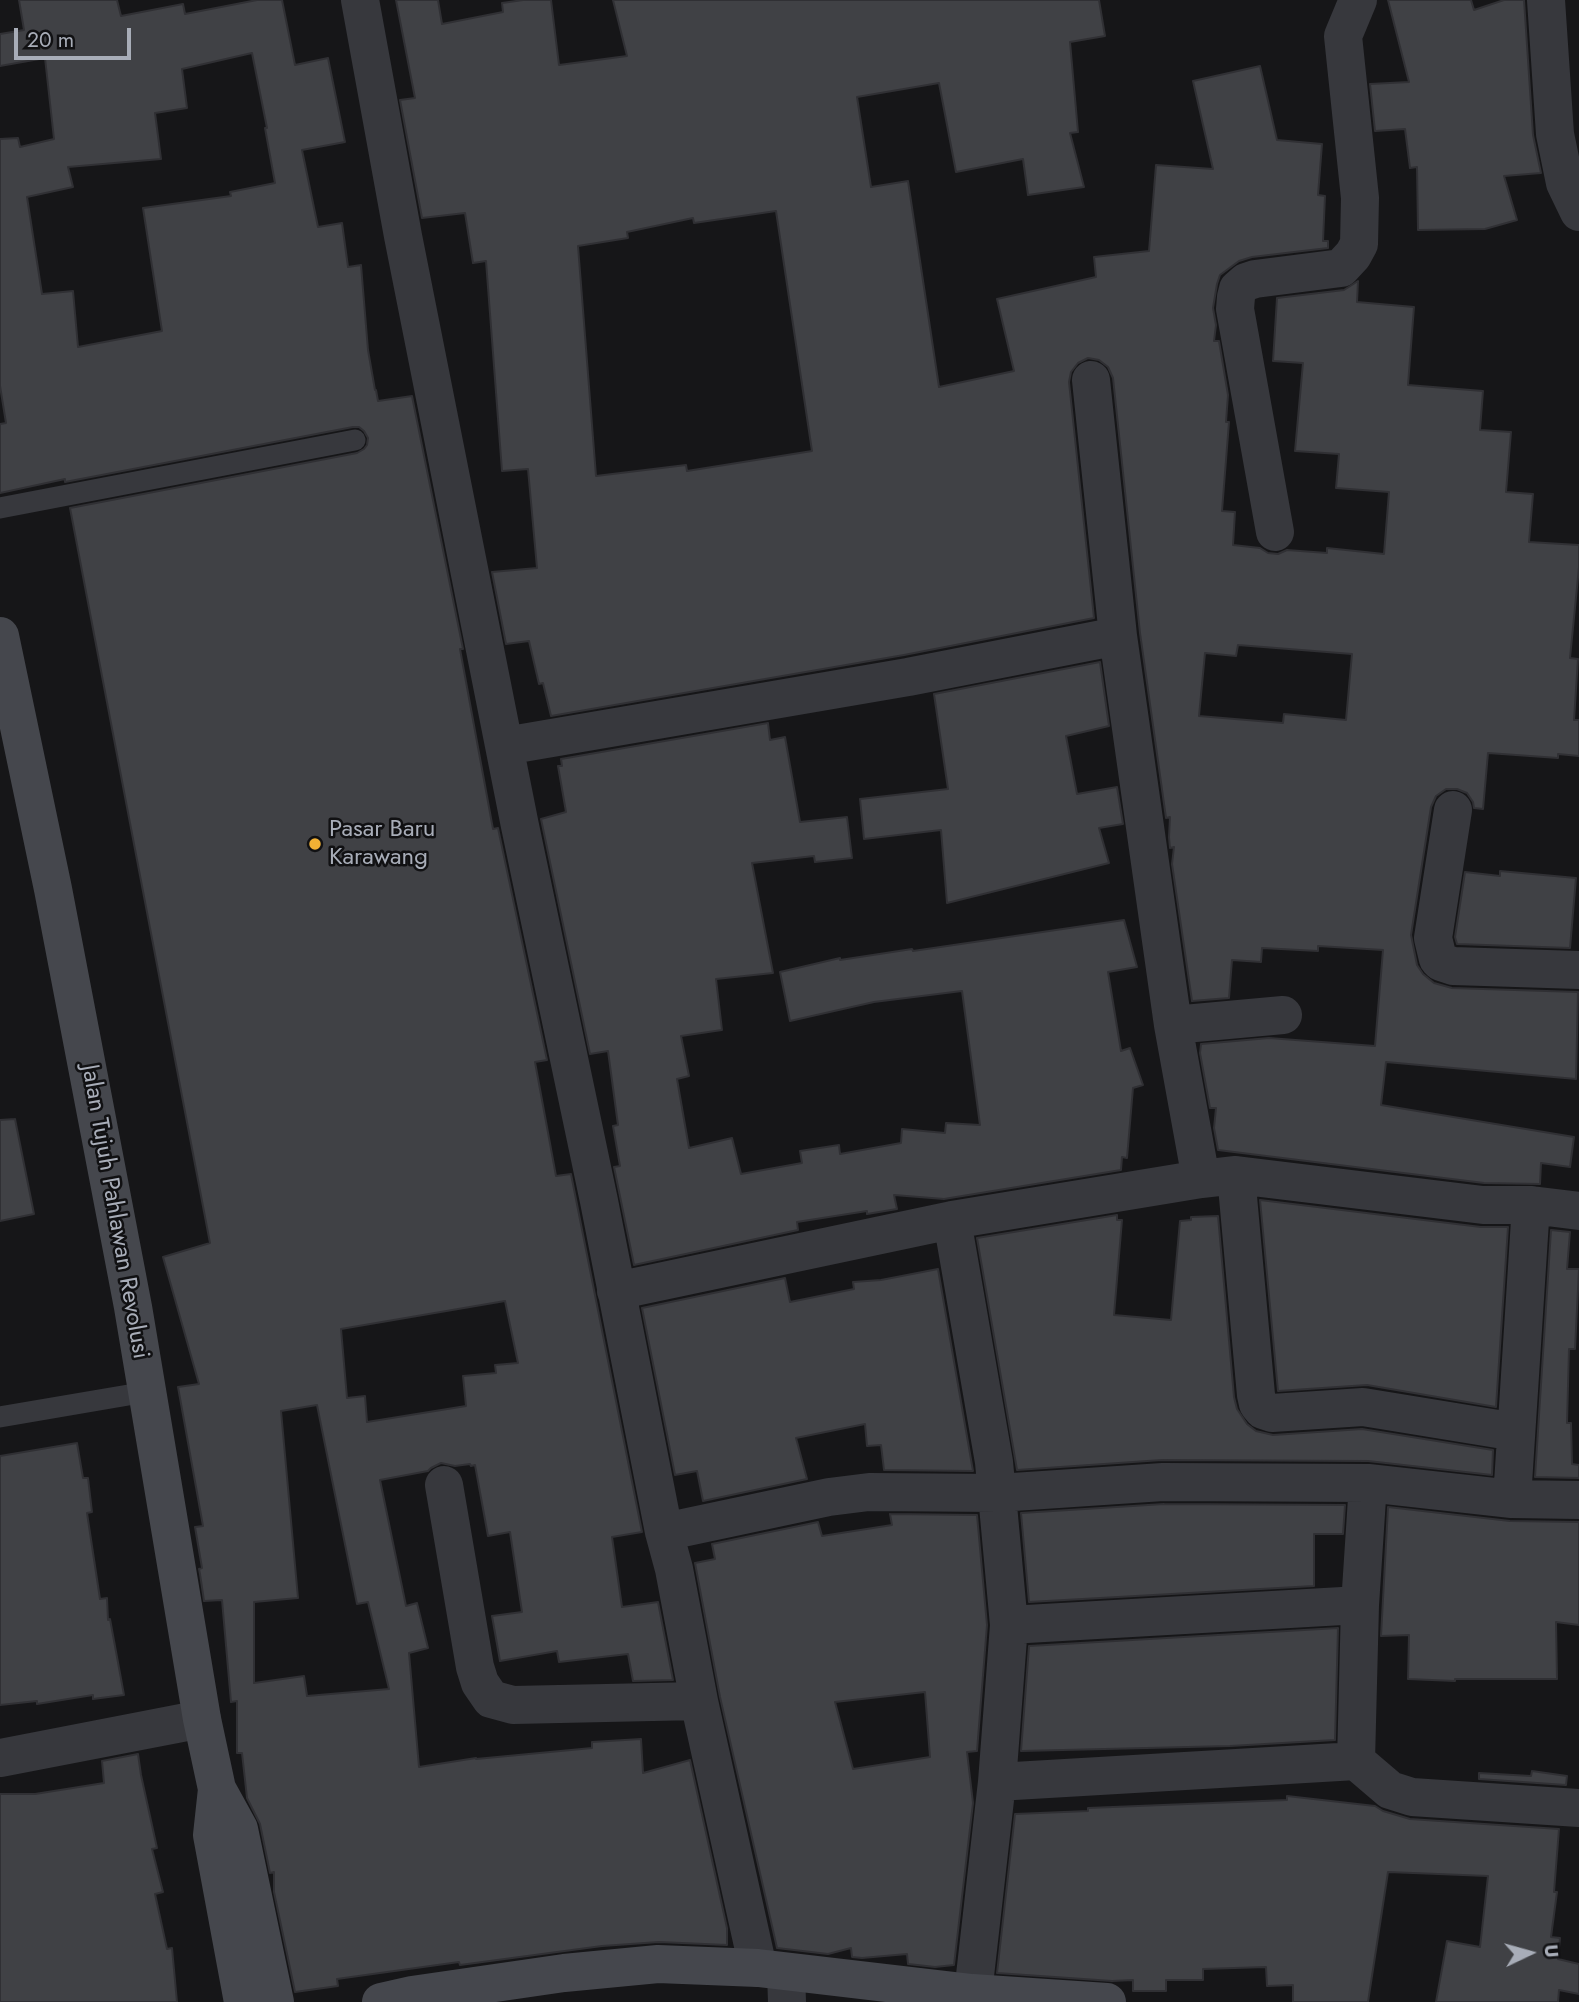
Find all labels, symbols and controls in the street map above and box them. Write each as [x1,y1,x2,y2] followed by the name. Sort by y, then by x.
[18,14,135,58] scale bar
[27,25,74,55] text: 20 m
[329,816,435,872] place label: Pasar Baru Karawang
[307,836,323,852] marker: Pasar Baru Karawang
[74,1063,154,1361] street label: Jalan Tujuh Pahlawan Revolusi
[1495,1918,1565,1988] north arrow
[1537,1943,1565,1959] text: U

